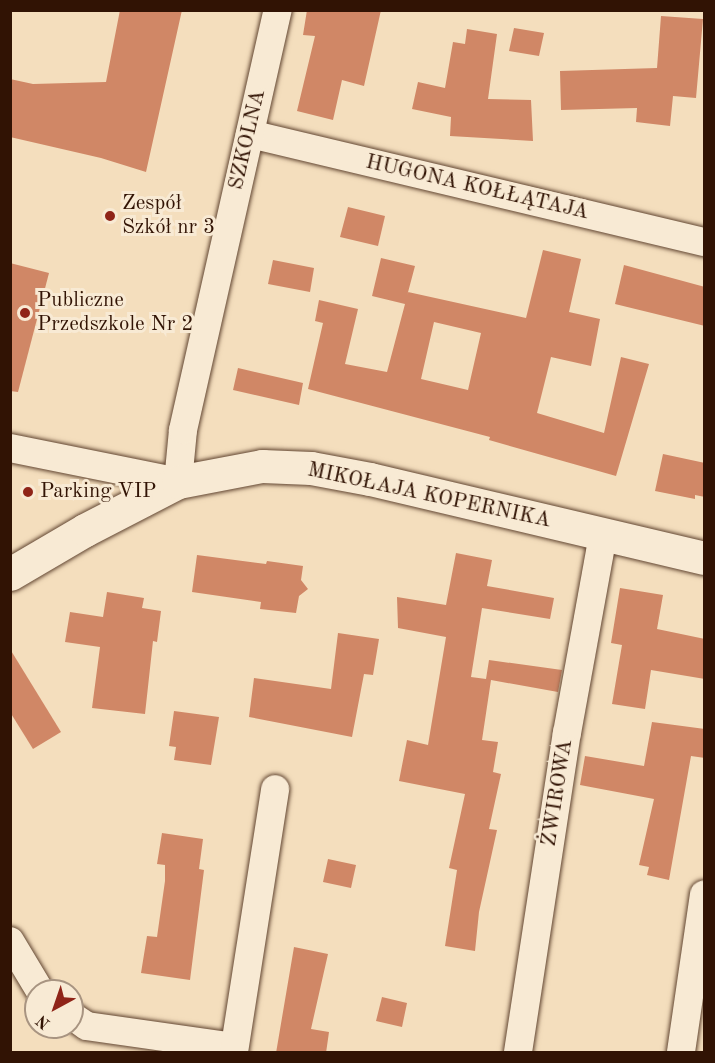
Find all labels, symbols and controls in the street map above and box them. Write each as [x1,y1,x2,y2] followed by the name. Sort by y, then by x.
[224,87,272,193] street label: SZKOLNA
[363,150,591,226] street label: HUGONA KOŁŁĄTAJA
[122,191,215,241] place label: Zespół Szkół nr 3
[103,209,117,223] marker: Zespół Szkół nr 3
[37,288,193,338] place label: Publiczne Przedszkole Nr 2
[18,306,32,320] marker: Publiczne Przedszkole Nr 2
[305,458,553,534] street label: MIKOŁAJA KOPERNIKA
[40,479,156,505] place label: Parking VIP
[21,485,35,499] marker: Parking VIP
[537,738,579,848] street label: ŻWIROWA
[24,979,84,1039] north arrow
[34,1011,54,1031] text: N

